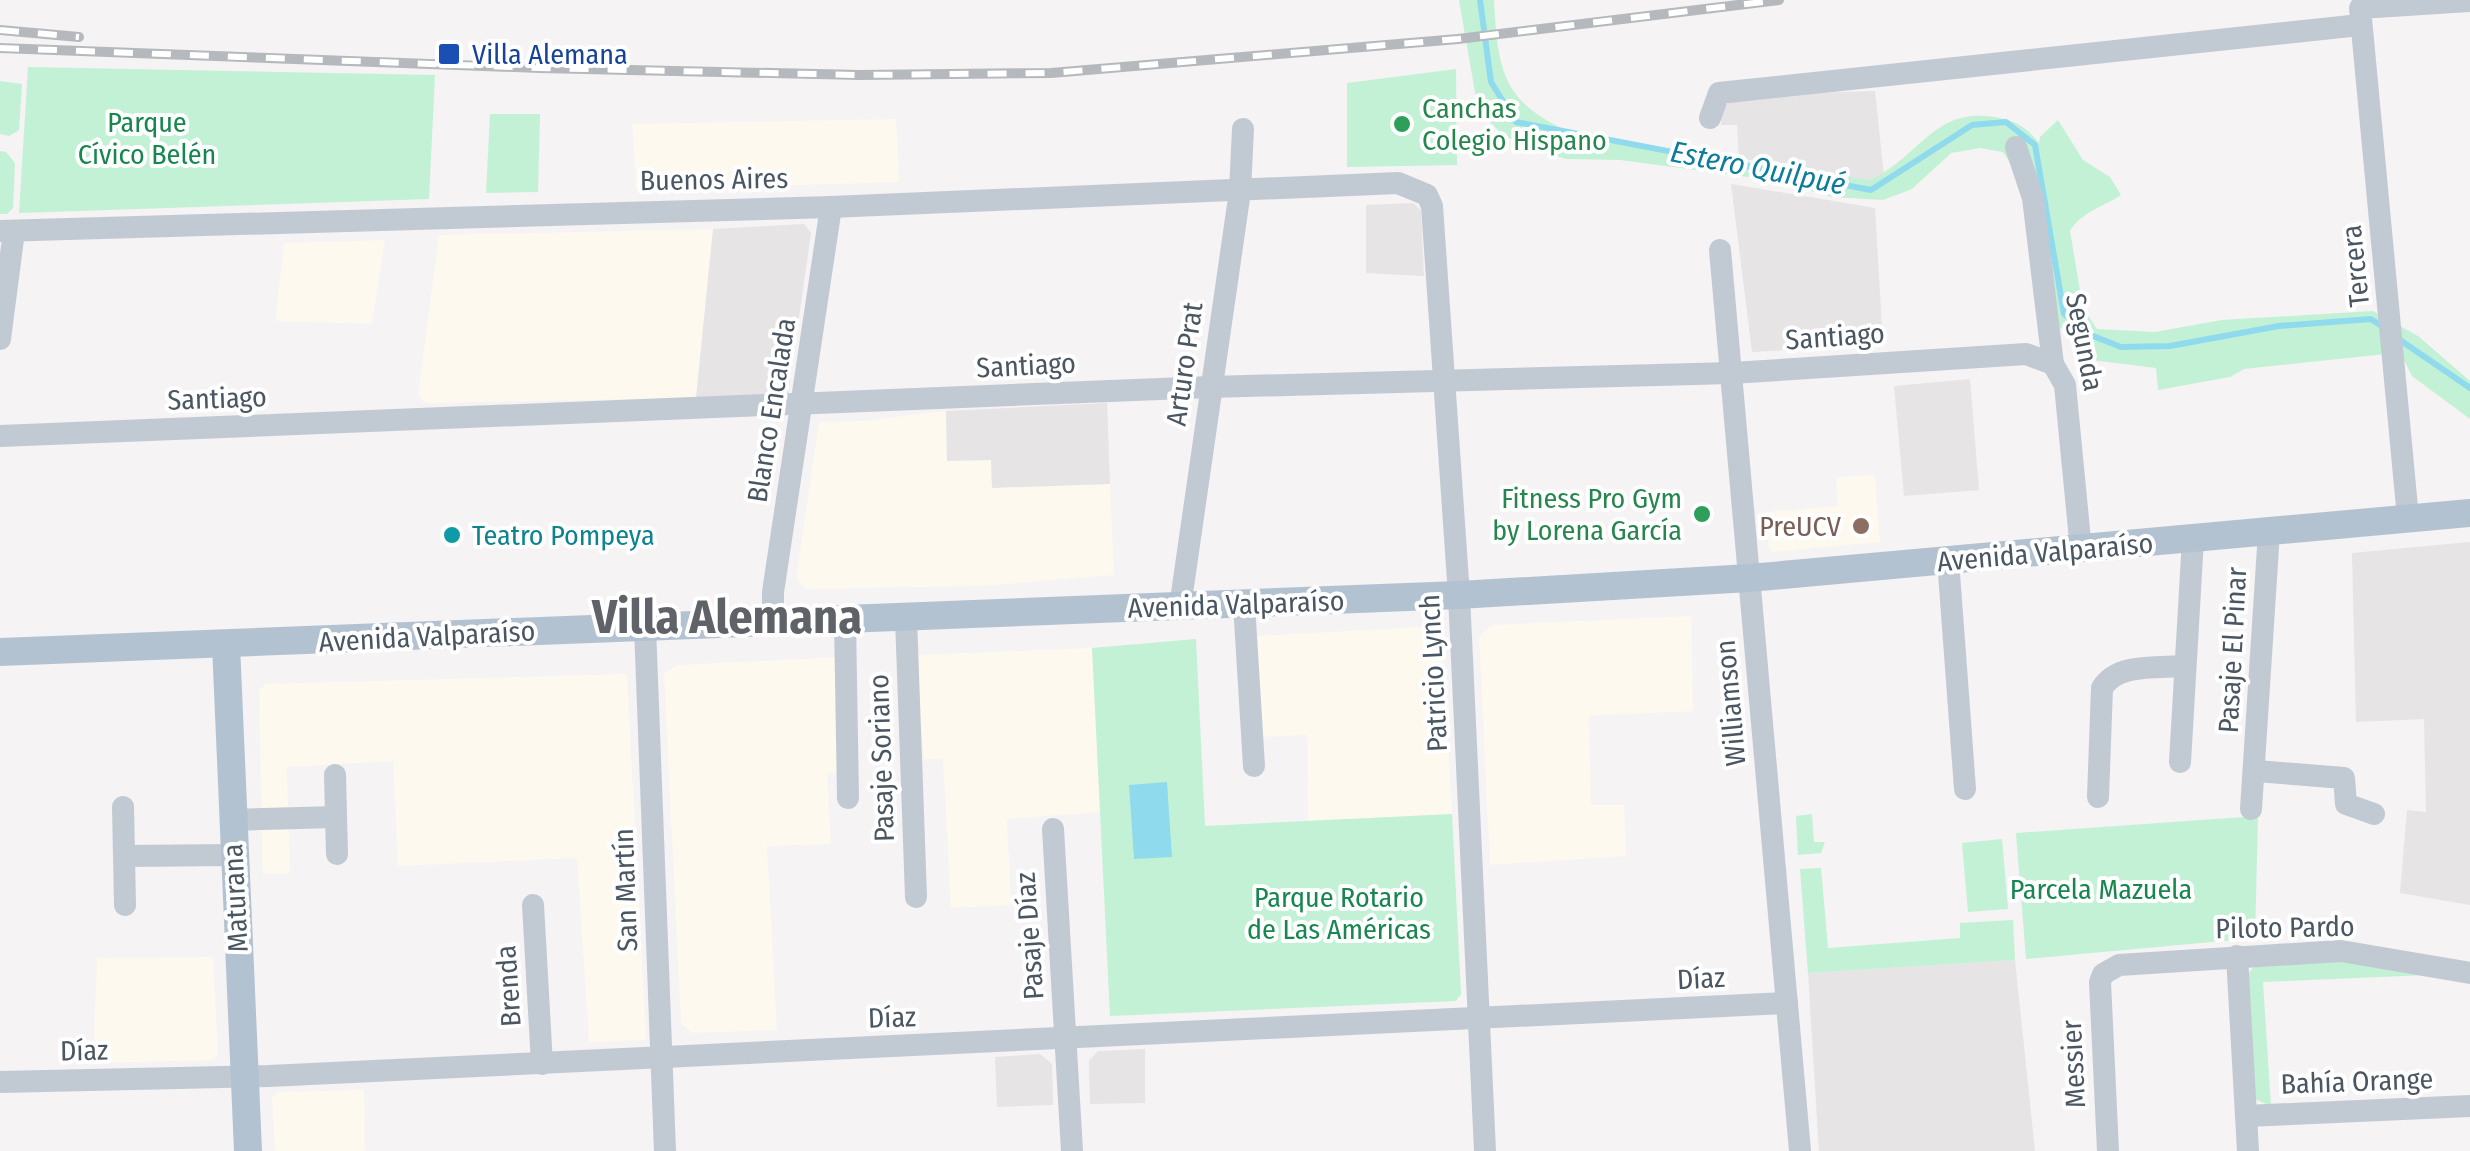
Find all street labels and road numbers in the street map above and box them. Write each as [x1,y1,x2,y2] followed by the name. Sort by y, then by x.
[640,162,788,197] street label: Buenos Aires
[2335,223,2376,309] street label: Tercera
[2059,290,2110,394] street label: Segunda
[1159,299,1210,428] street label: Arturo Prat
[741,316,802,505] street label: Blanco Encalada
[1784,317,1886,356] street label: Santiago
[975,346,1077,385] street label: Santiago
[167,380,267,417] street label: Santiago
[1936,527,2154,578] street label: Avenida Valparaíso
[2212,566,2253,734] street label: Pasaje El Pinar
[1127,584,1345,625] street label: Avenida Valparaíso
[1413,593,1454,753] street label: Patricio Lynch
[318,614,536,659] street label: Avenida Valparaíso
[1709,638,1752,767] street label: Williamson
[862,673,901,843] street label: Pasaje Soriano
[607,828,644,952] street label: San Martín
[216,843,255,953] street label: Maturana
[1009,871,1050,1001] street label: Pasaje Díaz
[2215,910,2355,945] street label: Piloto Pardo
[489,944,528,1028] street label: Brenda
[1676,961,1726,996] street label: Díaz
[867,1000,917,1035] street label: Díaz
[2055,1019,2092,1109] street label: Messier
[60,1034,108,1067] street label: Díaz
[2280,1062,2434,1101] street label: Bahía Orange

